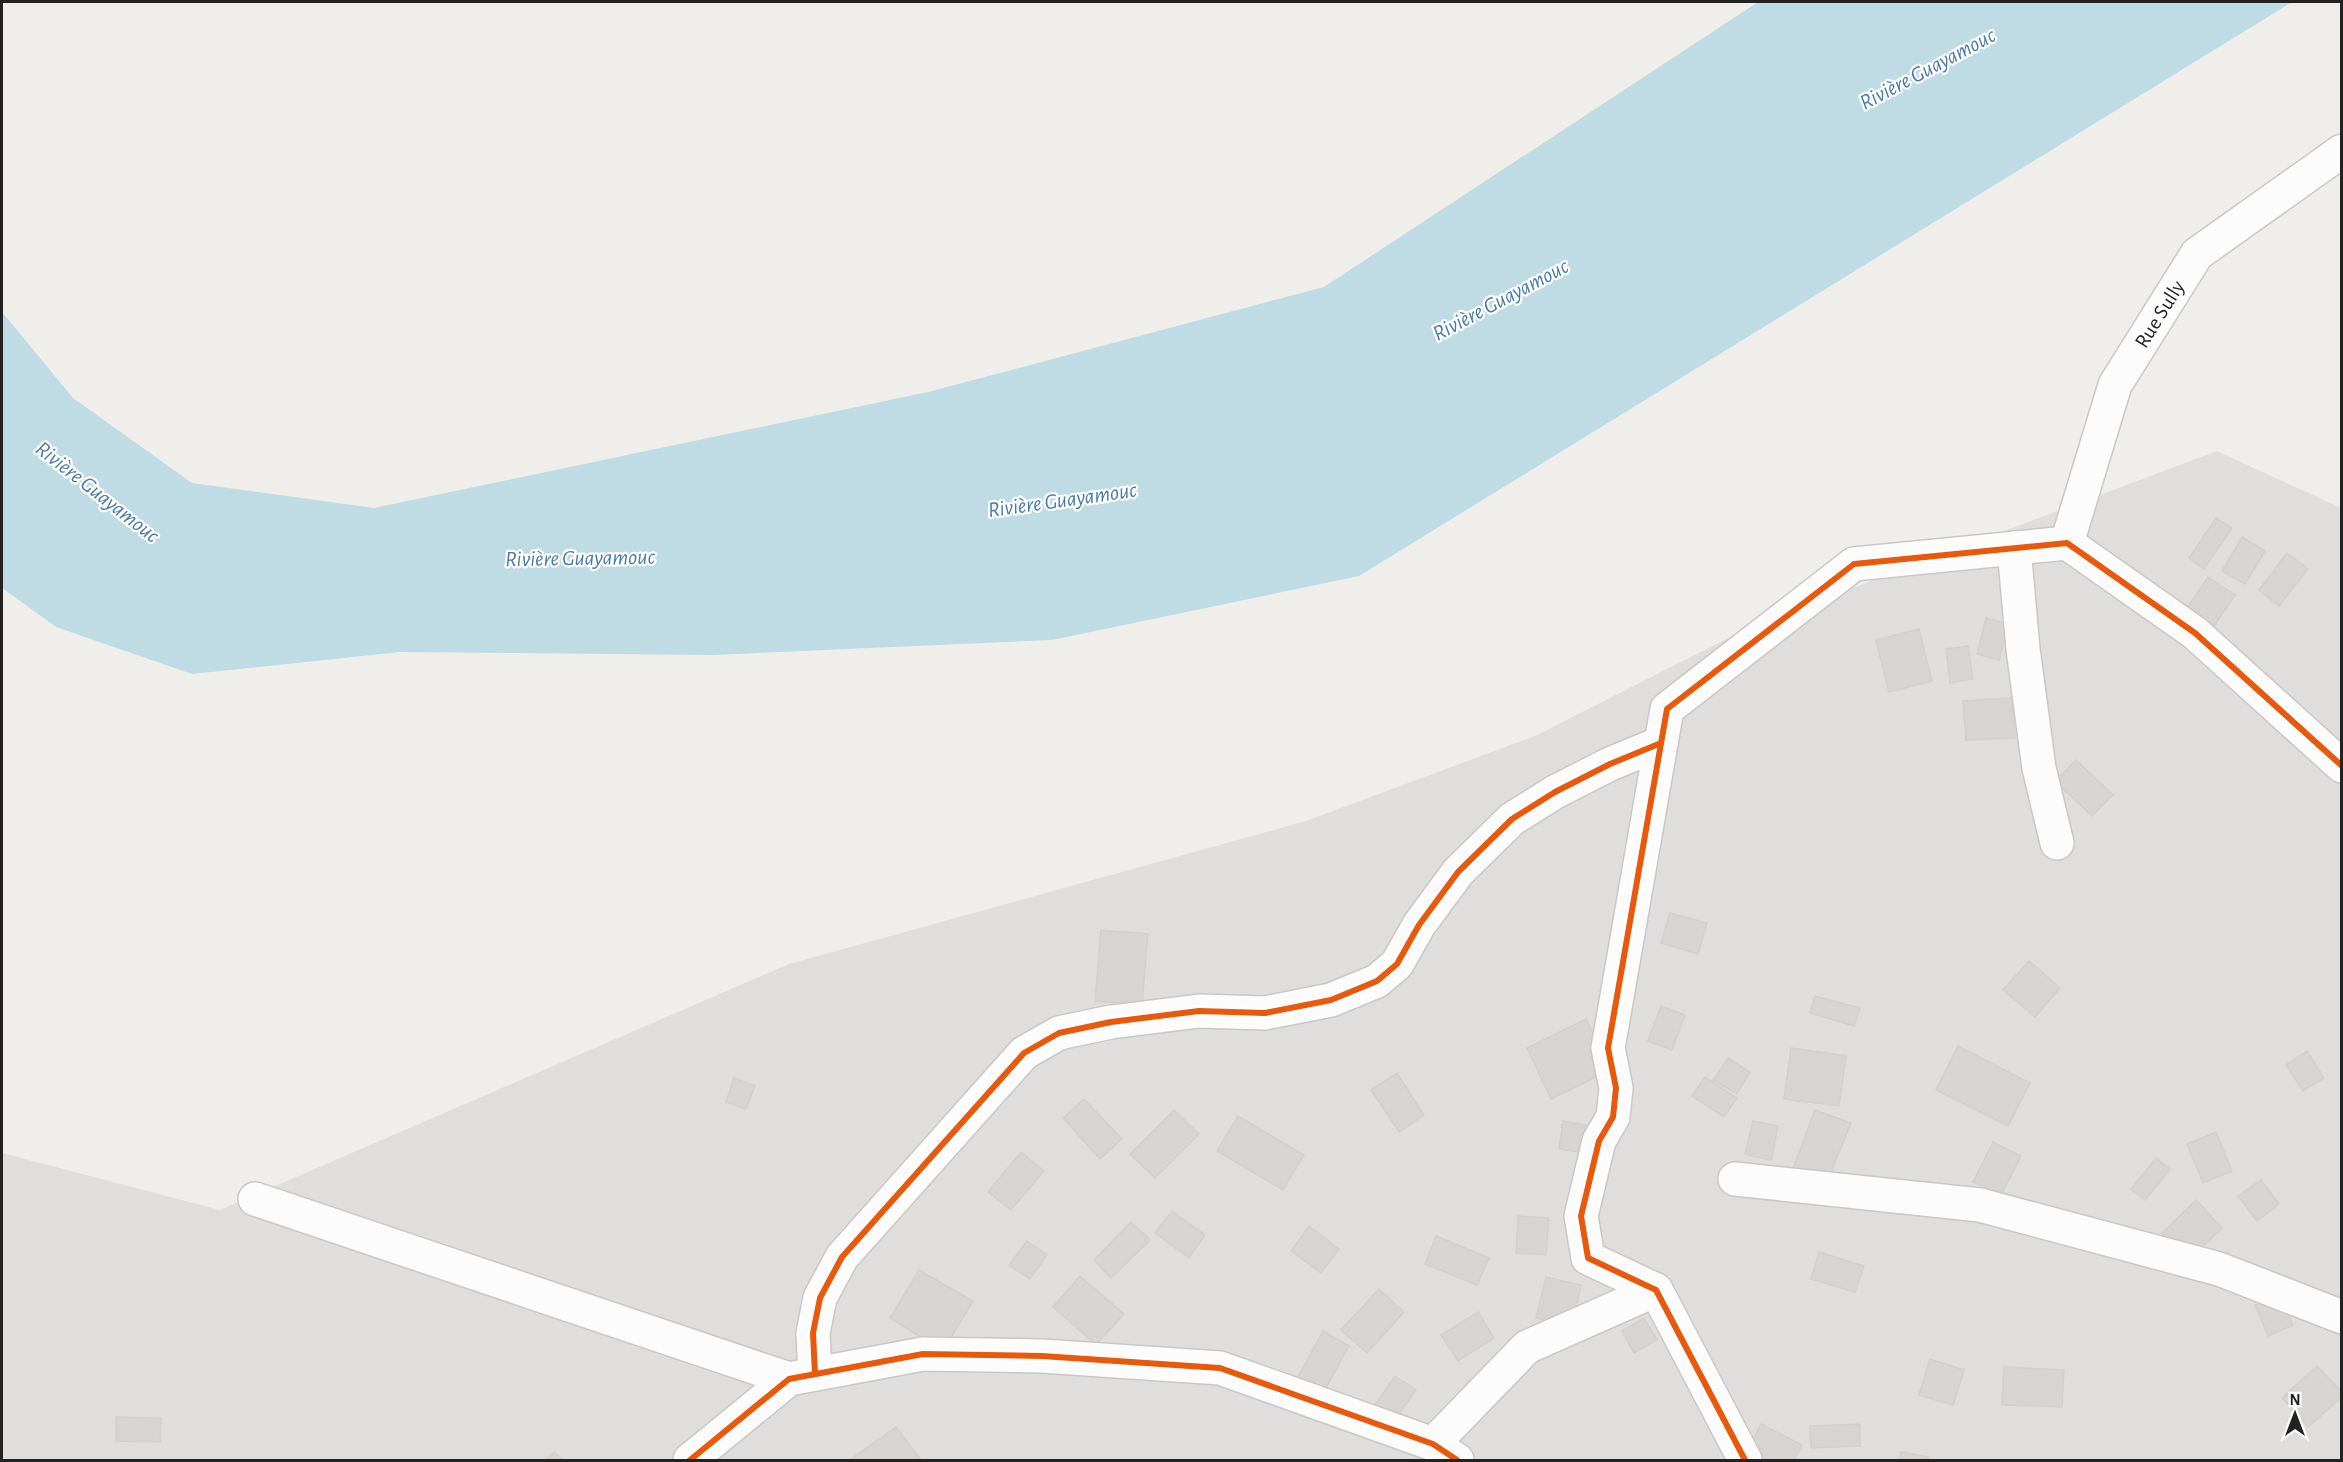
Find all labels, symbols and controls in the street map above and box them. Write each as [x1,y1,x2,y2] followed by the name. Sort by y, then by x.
[1856,24,1999,114] water label: Rivière Guayamouc
[1429,255,1572,345] water label: Rivière Guayamouc
[2131,277,2189,352] street label: Rue Sully
[32,437,164,547] water label: Rivière Guayamouc
[986,479,1138,521] water label: Rivière Guayamouc
[505,546,656,570] water label: Rivière Guayamouc
[2265,1384,2325,1444] north arrow
[2289,1392,2301,1408] text: N

